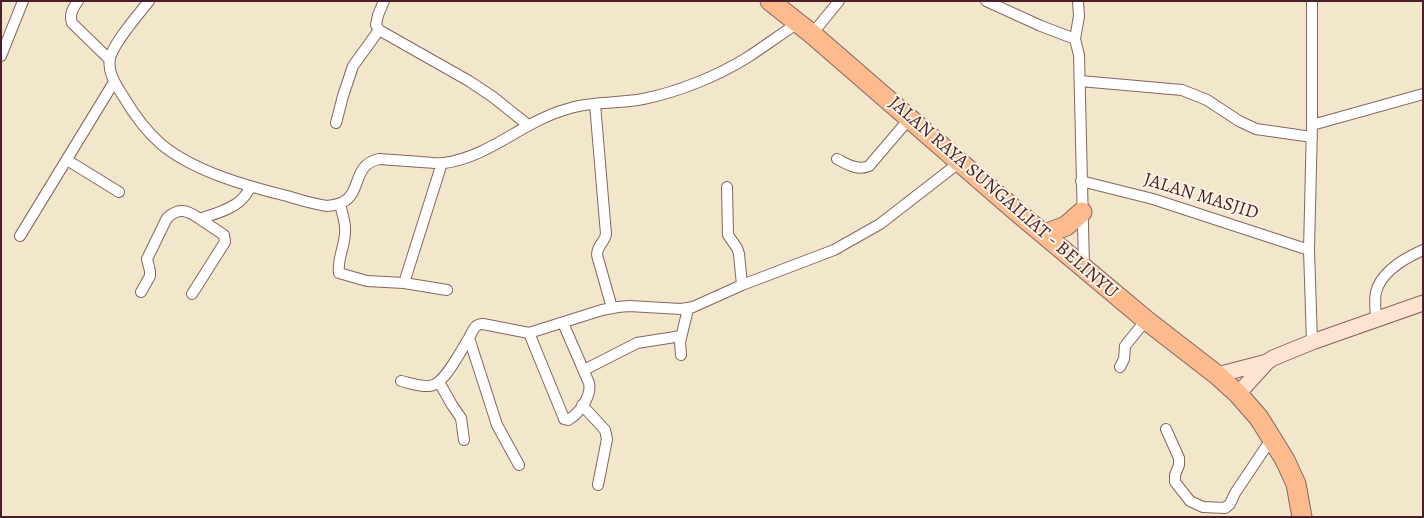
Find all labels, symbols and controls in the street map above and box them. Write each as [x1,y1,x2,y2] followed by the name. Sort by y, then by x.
[884,92,1122,304] street label: JALAN RAYA SUNGAILIAT - BELINYU
[1141,169,1261,225] street label: JALAN MASJID

